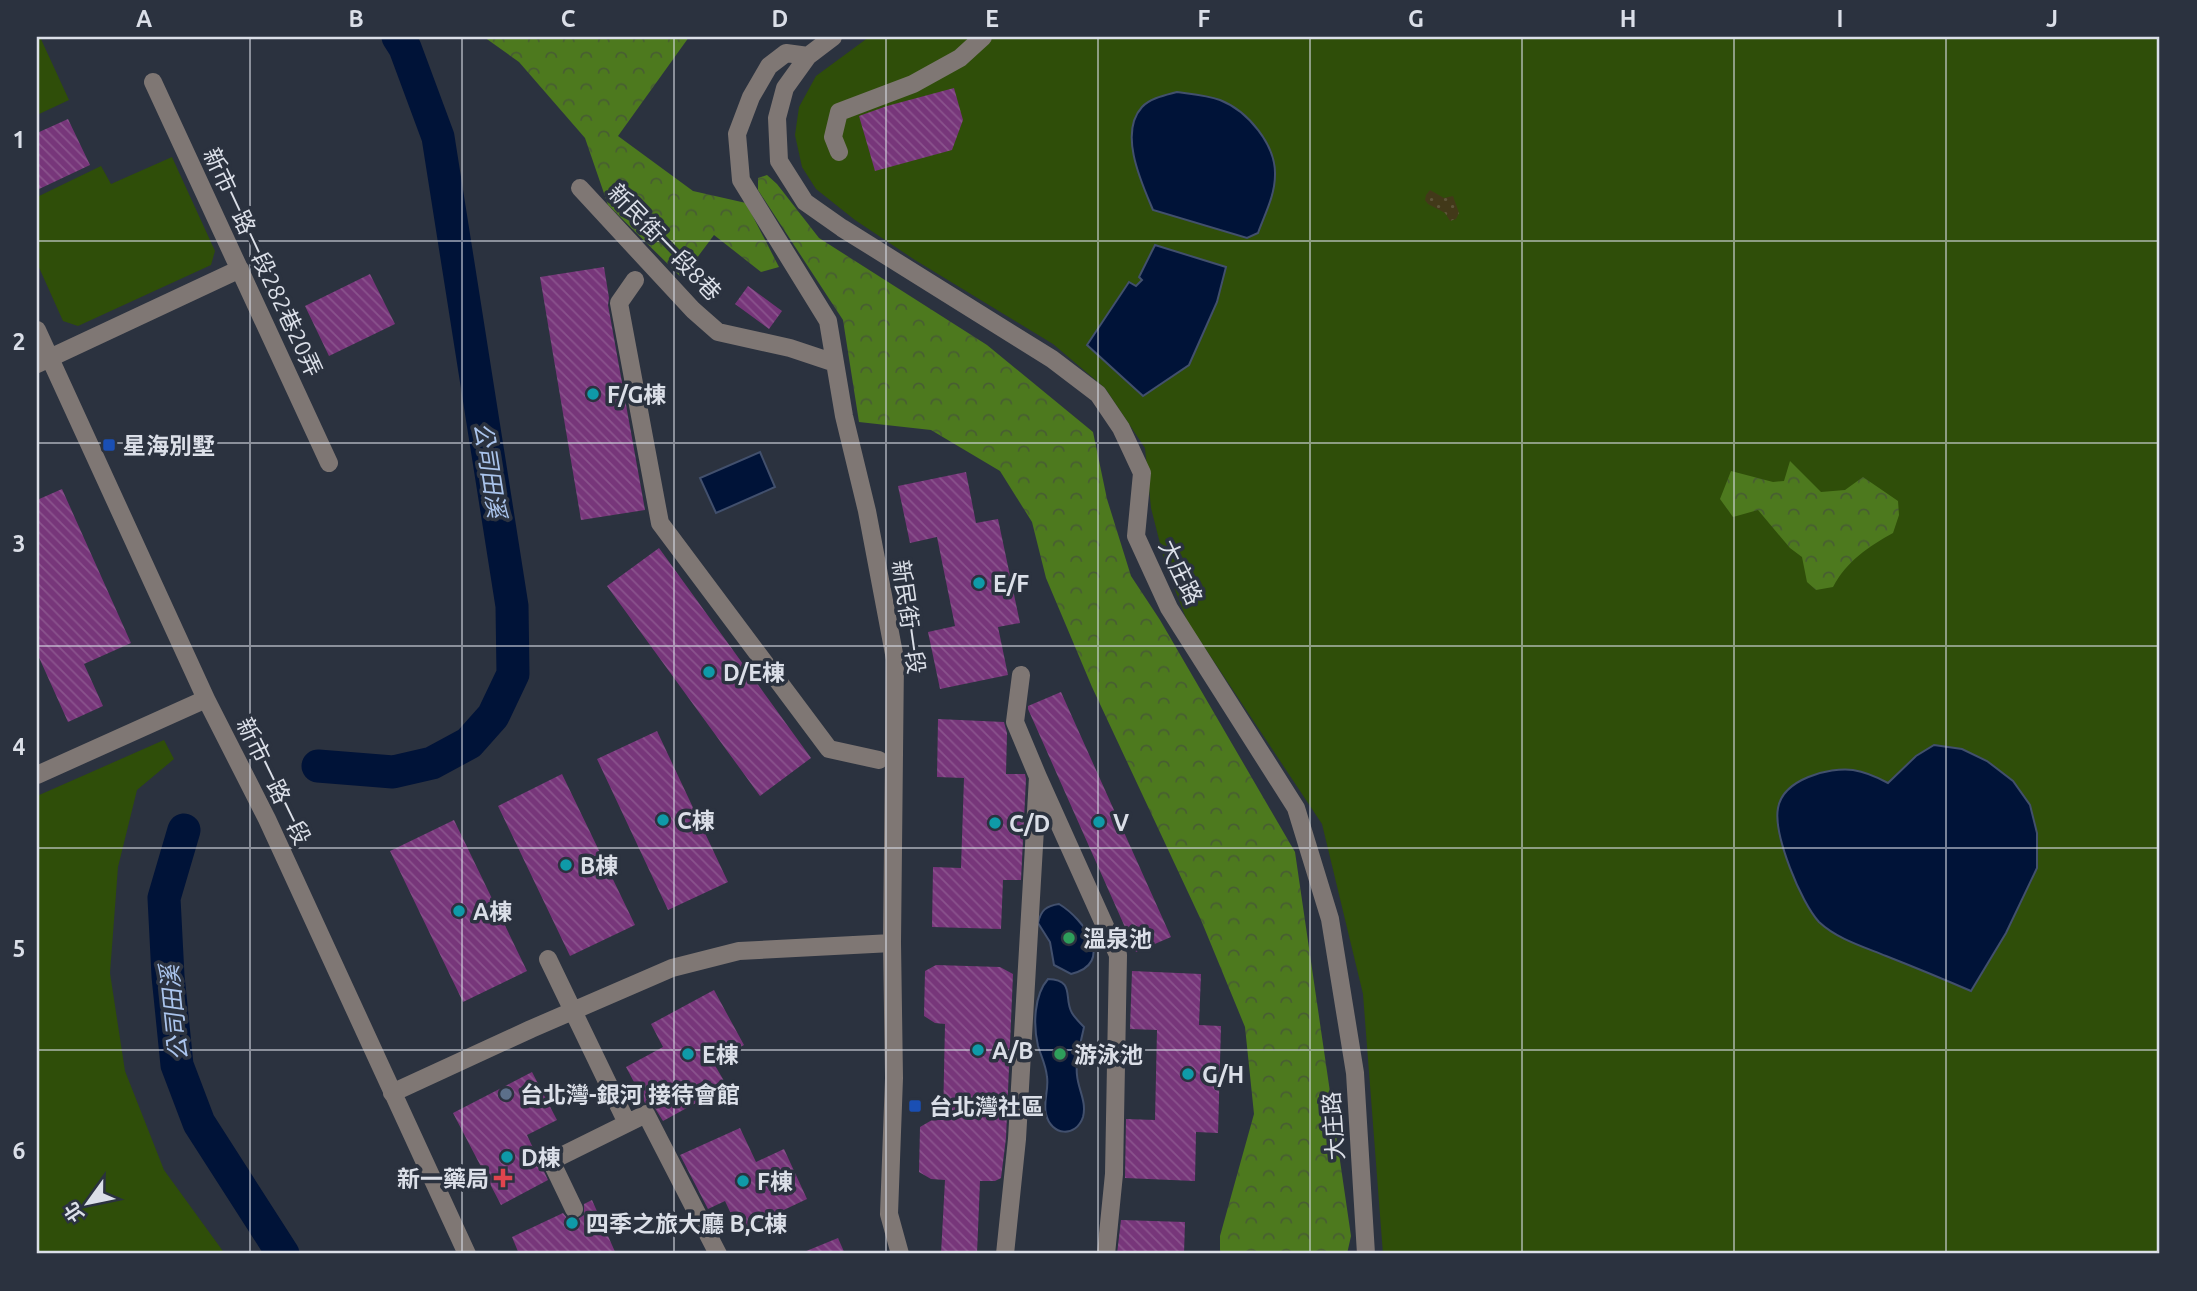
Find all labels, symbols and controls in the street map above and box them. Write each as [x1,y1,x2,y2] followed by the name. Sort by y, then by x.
[136,6,152,31] text: A
[348,6,364,31] text: B
[561,6,576,31] text: C
[772,6,788,31] text: D
[985,6,999,31] text: E
[1198,6,1211,31] text: F
[1408,6,1424,31] text: G
[1620,6,1636,31] text: H
[1837,6,1843,31] text: I
[2046,6,2058,31] text: J
[13,127,25,152] text: 1
[199,144,327,380] street label: 新市一路一段282巷20弄
[604,179,726,305] street label: 新民街一段8巷
[13,329,25,354] text: 2
[607,382,666,407] place label: F/G棟
[585,386,601,402] marker: F/G棟
[469,420,511,522] water label: 公司田溪
[123,433,215,458] place label: 星海別墅
[101,437,117,453] marker: 星海別墅
[13,531,25,556] text: 3
[1155,536,1207,608] street label: 大庄路
[889,558,929,676] street label: 新民街一段
[993,571,1029,596] place label: E/F
[971,575,987,591] marker: E/F
[723,660,785,685] place label: D/E棟
[701,664,717,680] marker: D/E棟
[233,714,315,848] street label: 新市一路一段
[13,734,26,759] text: 4
[677,808,715,833] place label: C棟
[1113,810,1129,835] place label: V
[1009,811,1050,836] place label: C/D
[655,812,671,828] marker: C棟
[1091,814,1107,830] marker: V
[987,815,1003,831] marker: C/D
[580,853,618,878] place label: B棟
[558,857,574,873] marker: B棟
[473,899,512,924] place label: A棟
[451,903,467,919] marker: A棟
[1083,926,1152,951] place label: 溫泉池
[1061,930,1077,946] marker: 溫泉池
[13,936,25,961] text: 5
[155,961,192,1062] water label: 公司田溪
[992,1038,1034,1063] place label: A/B
[702,1042,739,1067] place label: E棟
[970,1042,986,1058] marker: A/B
[1074,1042,1143,1067] place label: 游泳池
[680,1046,696,1062] marker: E棟
[1052,1046,1068,1062] marker: 游泳池
[1202,1062,1244,1087] place label: G/H
[1180,1066,1196,1082] marker: G/H
[520,1082,740,1107] place label: 台北灣-銀河 接待會館
[498,1086,514,1102] marker: 台北灣-銀河 接待會館
[1318,1091,1348,1161] street label: 大庄路
[929,1094,1044,1119] place label: 台北灣社區
[907,1098,923,1114] marker: 台北灣社區
[13,1138,26,1163] text: 6
[521,1145,561,1170] place label: D棟
[499,1149,515,1165] marker: D棟
[397,1166,489,1191] place label: 新一藥局
[52,1168,122,1238] north arrow
[757,1169,793,1194] place label: F棟
[495,1170,511,1186] marker: 新一藥局
[735,1173,751,1189] marker: F棟
[59,1198,88,1226] text: 北
[586,1211,787,1237] place label: 四季之旅大廳 B,C棟
[564,1215,580,1231] marker: 四季之旅大廳 B,C棟

